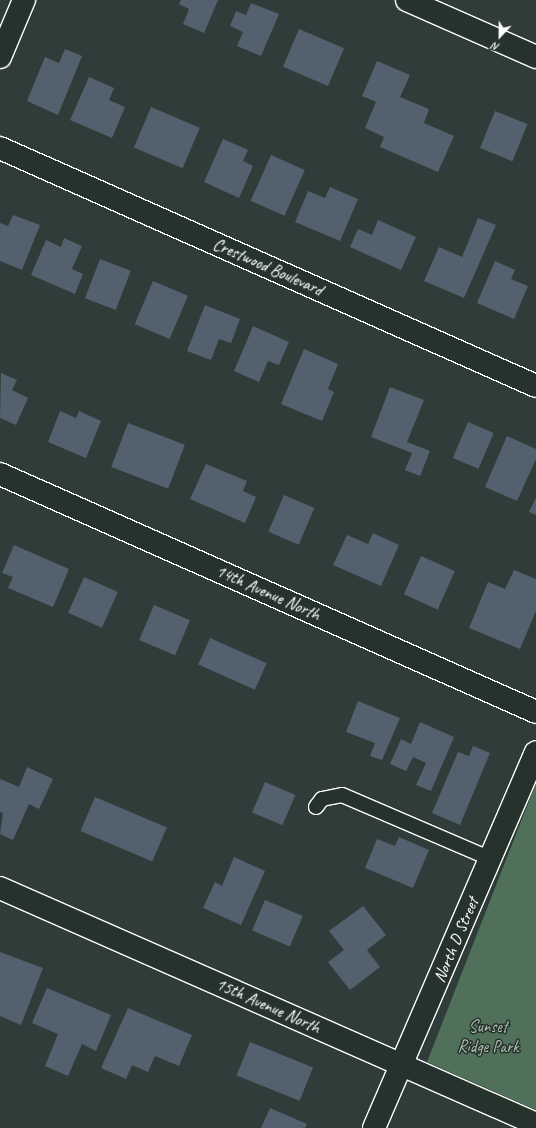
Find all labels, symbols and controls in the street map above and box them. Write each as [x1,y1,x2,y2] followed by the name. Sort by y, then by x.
[480,16,520,56] north arrow
[490,39,501,55] text: N
[210,234,326,300] street label: Crestwood Boulevard
[213,561,323,625] street label: 14th Avenue North
[429,894,483,986] street label: North D Street
[213,974,323,1038] street label: 15th Avenue North
[457,1017,519,1057] park label: Sunset Ridge Park

